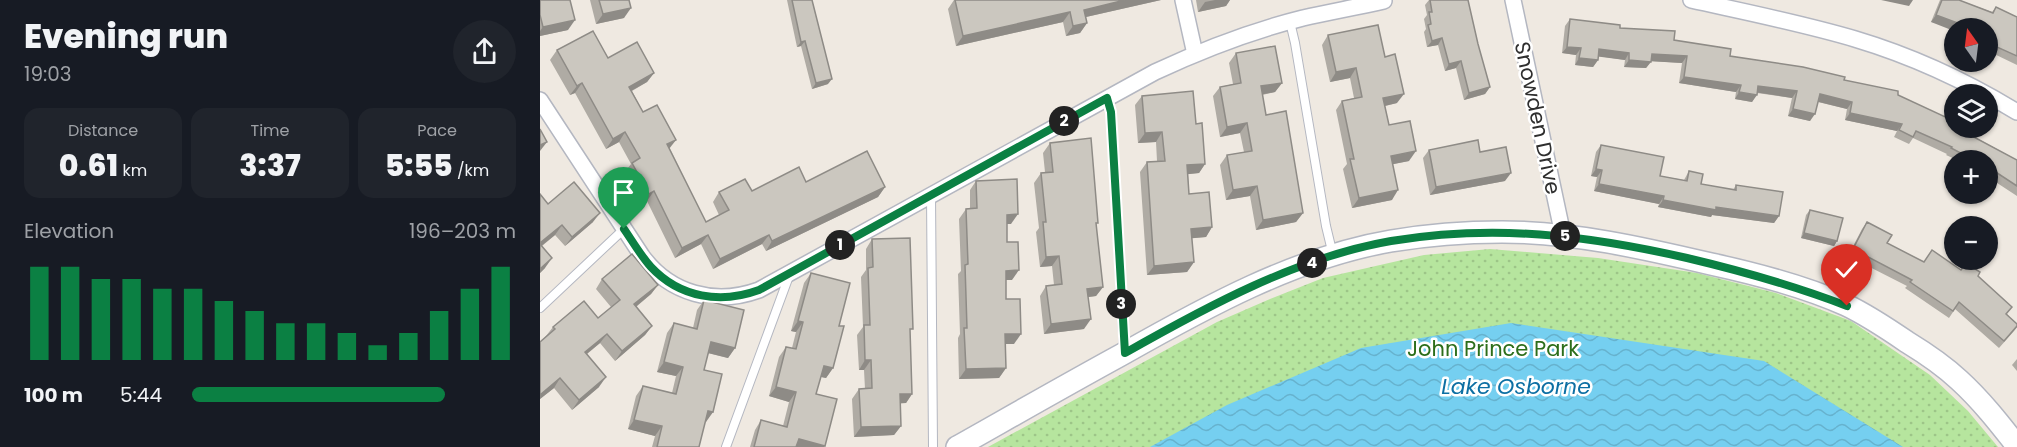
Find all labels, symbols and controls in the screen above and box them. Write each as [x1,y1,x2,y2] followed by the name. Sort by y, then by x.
[24,13,228,60] text: Evening run
[1944,18,1998,72] north arrow
[1944,18,1998,270] map controls
[453,20,516,83] button: share
[1508,39,1568,197] street label: Snowden Drive
[24,60,72,88] text: 19:03
[1944,84,1998,138] button: layers
[1049,106,1079,136] pin: 2
[1059,109,1069,132] text: 2
[68,119,138,142] text: Distance
[251,119,290,142] text: Time
[417,119,457,142] text: Pace
[59,144,118,187] text: 0.61
[239,144,301,187] text: 3:37
[385,144,453,187] text: 5:55
[1944,150,1998,204] button: +
[118,159,147,182] text: km
[453,159,489,182] text: /km
[598,167,649,229] pin
[607,176,640,209] icon: arrive
[1944,216,1998,270] button: −
[24,217,114,245] text: Elevation
[409,217,516,245] text: 196–203 m
[1550,221,1580,251] pin: 5
[1560,224,1570,247] text: 5
[825,230,855,260] pin: 1
[837,233,843,256] text: 1
[1821,244,1872,306] pin
[1297,248,1327,278] pin: 4
[1307,251,1317,274] text: 4
[1830,253,1863,286] icon: check
[1106,289,1136,319] pin: 3
[1116,292,1126,315] text: 3
[1407,334,1579,363] park label: John Prince Park
[1441,371,1591,402] water label: Lake Osborne
[24,381,83,409] text: 100 m
[120,381,162,409] text: 5:44

